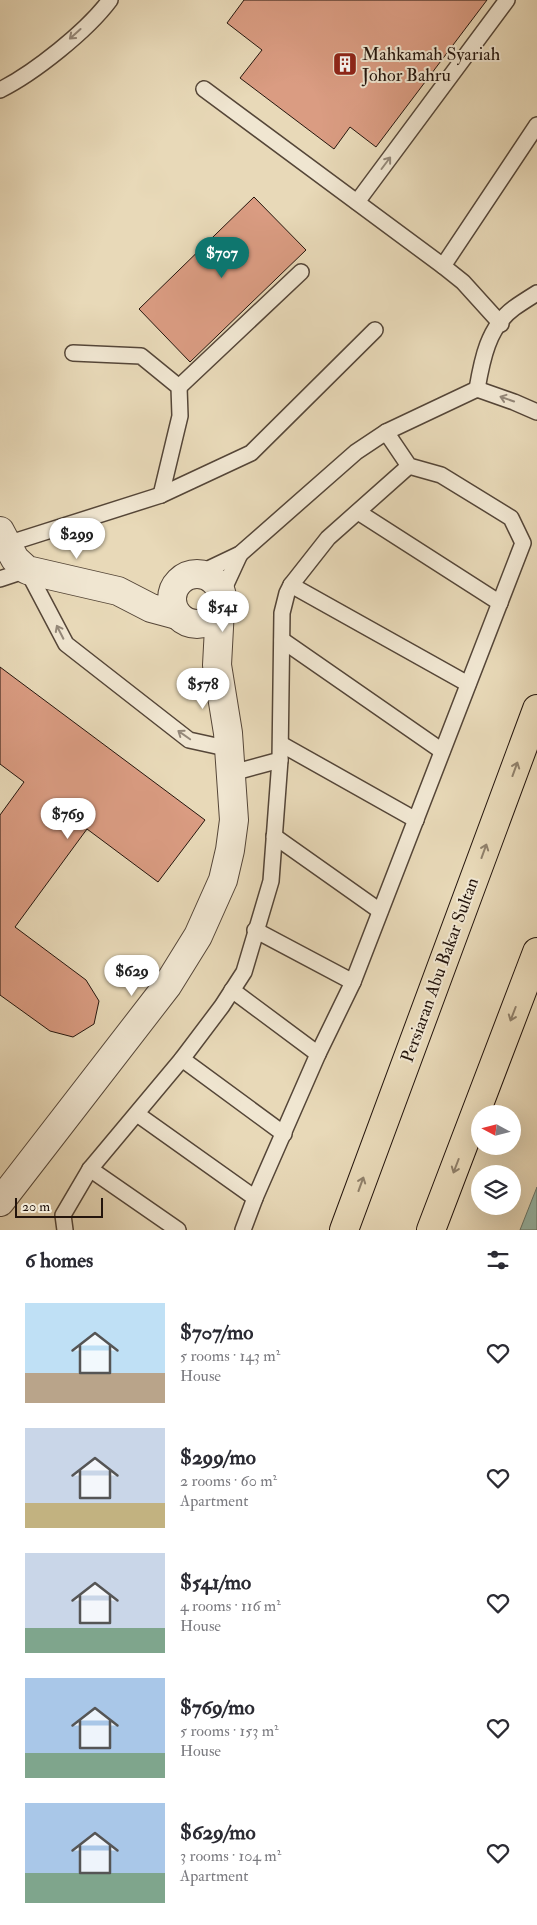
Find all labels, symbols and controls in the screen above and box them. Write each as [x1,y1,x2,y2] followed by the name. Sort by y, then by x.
[69,29,82,40] one-way arrow
[361,43,501,87] place label: Mahkamah Syariah Johor Bahru
[332,51,358,77] building icon: Mahkamah Syariah Johor Bahru
[381,157,392,170] one-way arrow
[192,236,252,279] pin: $707
[206,243,238,263] text: $707
[500,394,516,404] one-way arrow
[47,518,107,560] pin: $299
[60,524,94,544] text: $299
[193,590,253,633] pin: $541
[208,597,238,617] text: $541
[55,625,65,640] one-way arrow
[173,668,233,710] pin: $578
[188,674,218,694] text: $578
[177,730,191,740] one-way arrow
[511,762,520,777] one-way arrow
[38,798,98,840] pin: $769
[52,804,84,824] text: $769
[480,844,489,860] one-way arrow
[396,874,484,1066] street label: Persiaran Abu Bakar Sultan
[102,954,162,997] pin: $629
[115,961,149,981] text: $629
[508,1006,518,1021] one-way arrow
[471,1105,521,1155] north arrow
[471,1105,521,1215] map controls
[451,1158,460,1173] one-way arrow
[471,1165,521,1215] button: layers
[357,1177,366,1192] one-way arrow
[15,1195,102,1218] scale bar
[22,1198,50,1215] text: 20 m
[484,1246,512,1274] icon: filters
[25,1247,93,1274] text: 6 homes
[180,1319,253,1346] text: $707/mo
[65,1323,125,1383] icon: home
[484,1339,512,1367] icon: heart
[180,1346,280,1366] text: 5 rooms · 143 m²
[180,1366,221,1386] text: House
[180,1444,256,1471] text: $299/mo
[65,1448,125,1508] icon: home
[484,1464,512,1492] icon: heart
[180,1471,277,1491] text: 2 rooms · 60 m²
[180,1491,248,1511] text: Apartment
[180,1569,251,1596] text: $541/mo
[65,1573,125,1633] icon: home
[484,1589,512,1617] icon: heart
[180,1596,281,1616] text: 4 rooms · 116 m²
[180,1616,221,1636] text: House
[180,1694,255,1721] text: $769/mo
[65,1698,125,1758] icon: home
[484,1714,512,1742] icon: heart
[180,1721,279,1741] text: 5 rooms · 153 m²
[180,1741,221,1761] text: House
[180,1819,256,1846] text: $629/mo
[65,1823,125,1883] icon: home
[484,1839,512,1867] icon: heart
[180,1846,281,1866] text: 3 rooms · 104 m²
[180,1866,248,1886] text: Apartment

